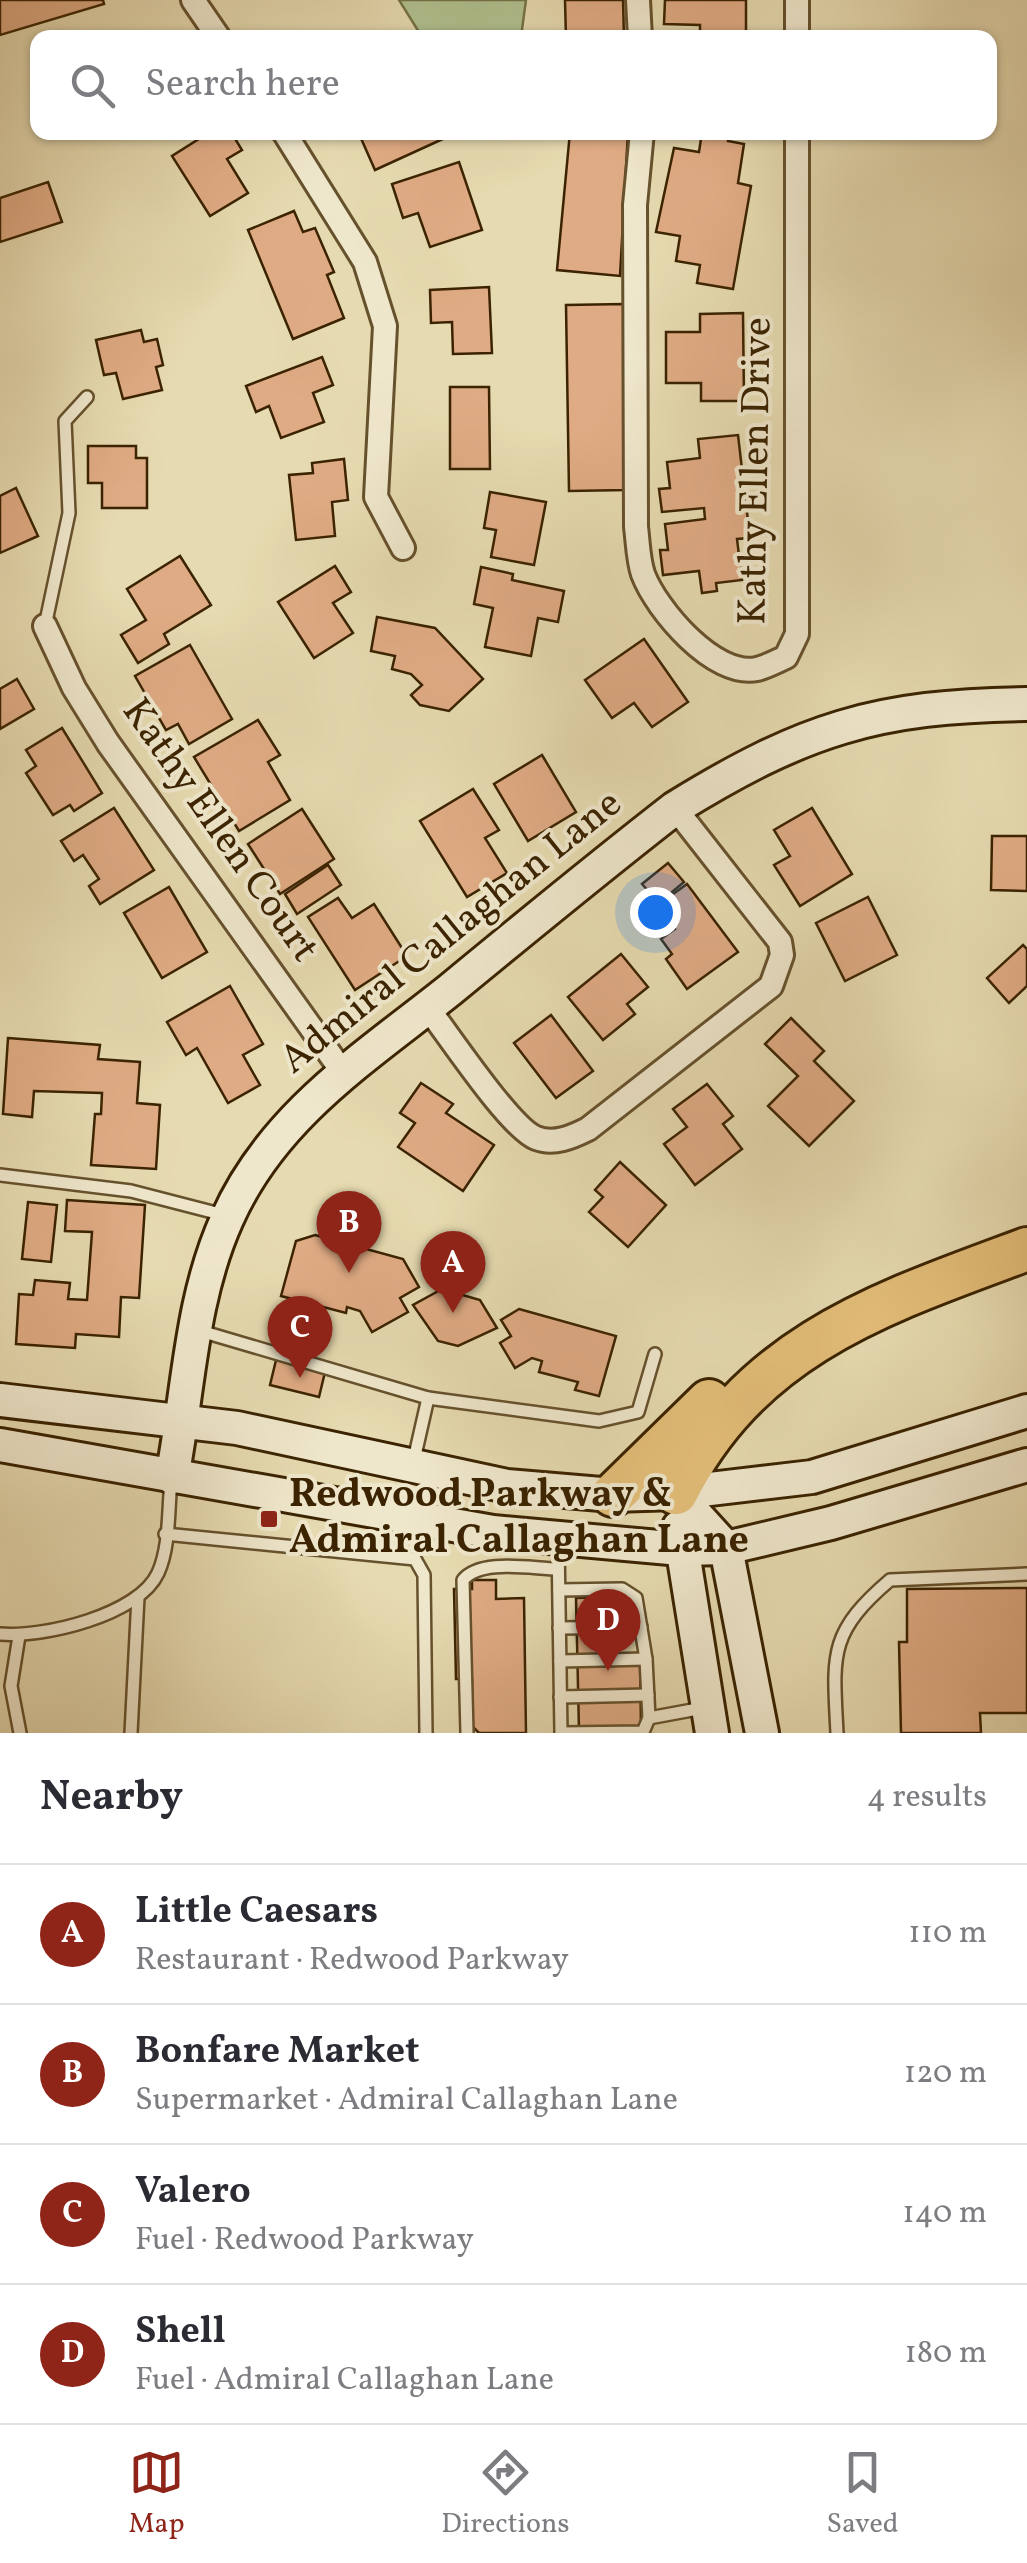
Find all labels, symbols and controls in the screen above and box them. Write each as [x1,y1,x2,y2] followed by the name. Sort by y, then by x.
[30,30,997,140] search box
[65,58,120,113] icon: search
[145,59,340,112] text: Search here
[726,317,788,625] street label: Kathy Ellen Drive
[107,688,331,974] street label: Kathy Ellen Court
[269,777,635,1089] street label: Admiral Callaghan Lane
[630,887,681,938] your location
[316,1190,382,1273] pin: B
[420,1230,486,1313] pin: A
[268,1296,332,1378] pin: C
[289,1468,749,1570] place label: Redwood Parkway & Admiral Callaghan Lane
[258,1508,280,1530] marker: Redwood Parkway & Admiral Callaghan Lane
[576,1588,640,1671] pin: D
[40,1769,183,1828] text: Nearby
[867,1776,987,1820] text: 4 results
[135,1886,378,1939] text: Little Caesars
[61,1912,84,1956] text: A
[908,1912,987,1956] text: 110 m
[135,1939,569,1983] text: Restaurant · Redwood Parkway
[135,2026,419,2079] text: Bonfare Market
[62,2052,83,2096] text: B
[904,2052,987,2096] text: 120 m
[135,2079,678,2123] text: Supermarket · Admiral Callaghan Lane
[135,2166,251,2219] text: Valero
[62,2192,83,2236] text: C
[902,2192,987,2236] text: 140 m
[135,2219,474,2263] text: Fuel · Redwood Parkway
[135,2306,226,2359] text: Shell
[61,2332,84,2376] text: D
[904,2332,987,2376] text: 180 m
[135,2359,554,2403] text: Fuel · Admiral Callaghan Lane
[128,2445,184,2544] tab: Map
[441,2445,570,2544] tab: Directions
[826,2445,899,2544] tab: Saved

